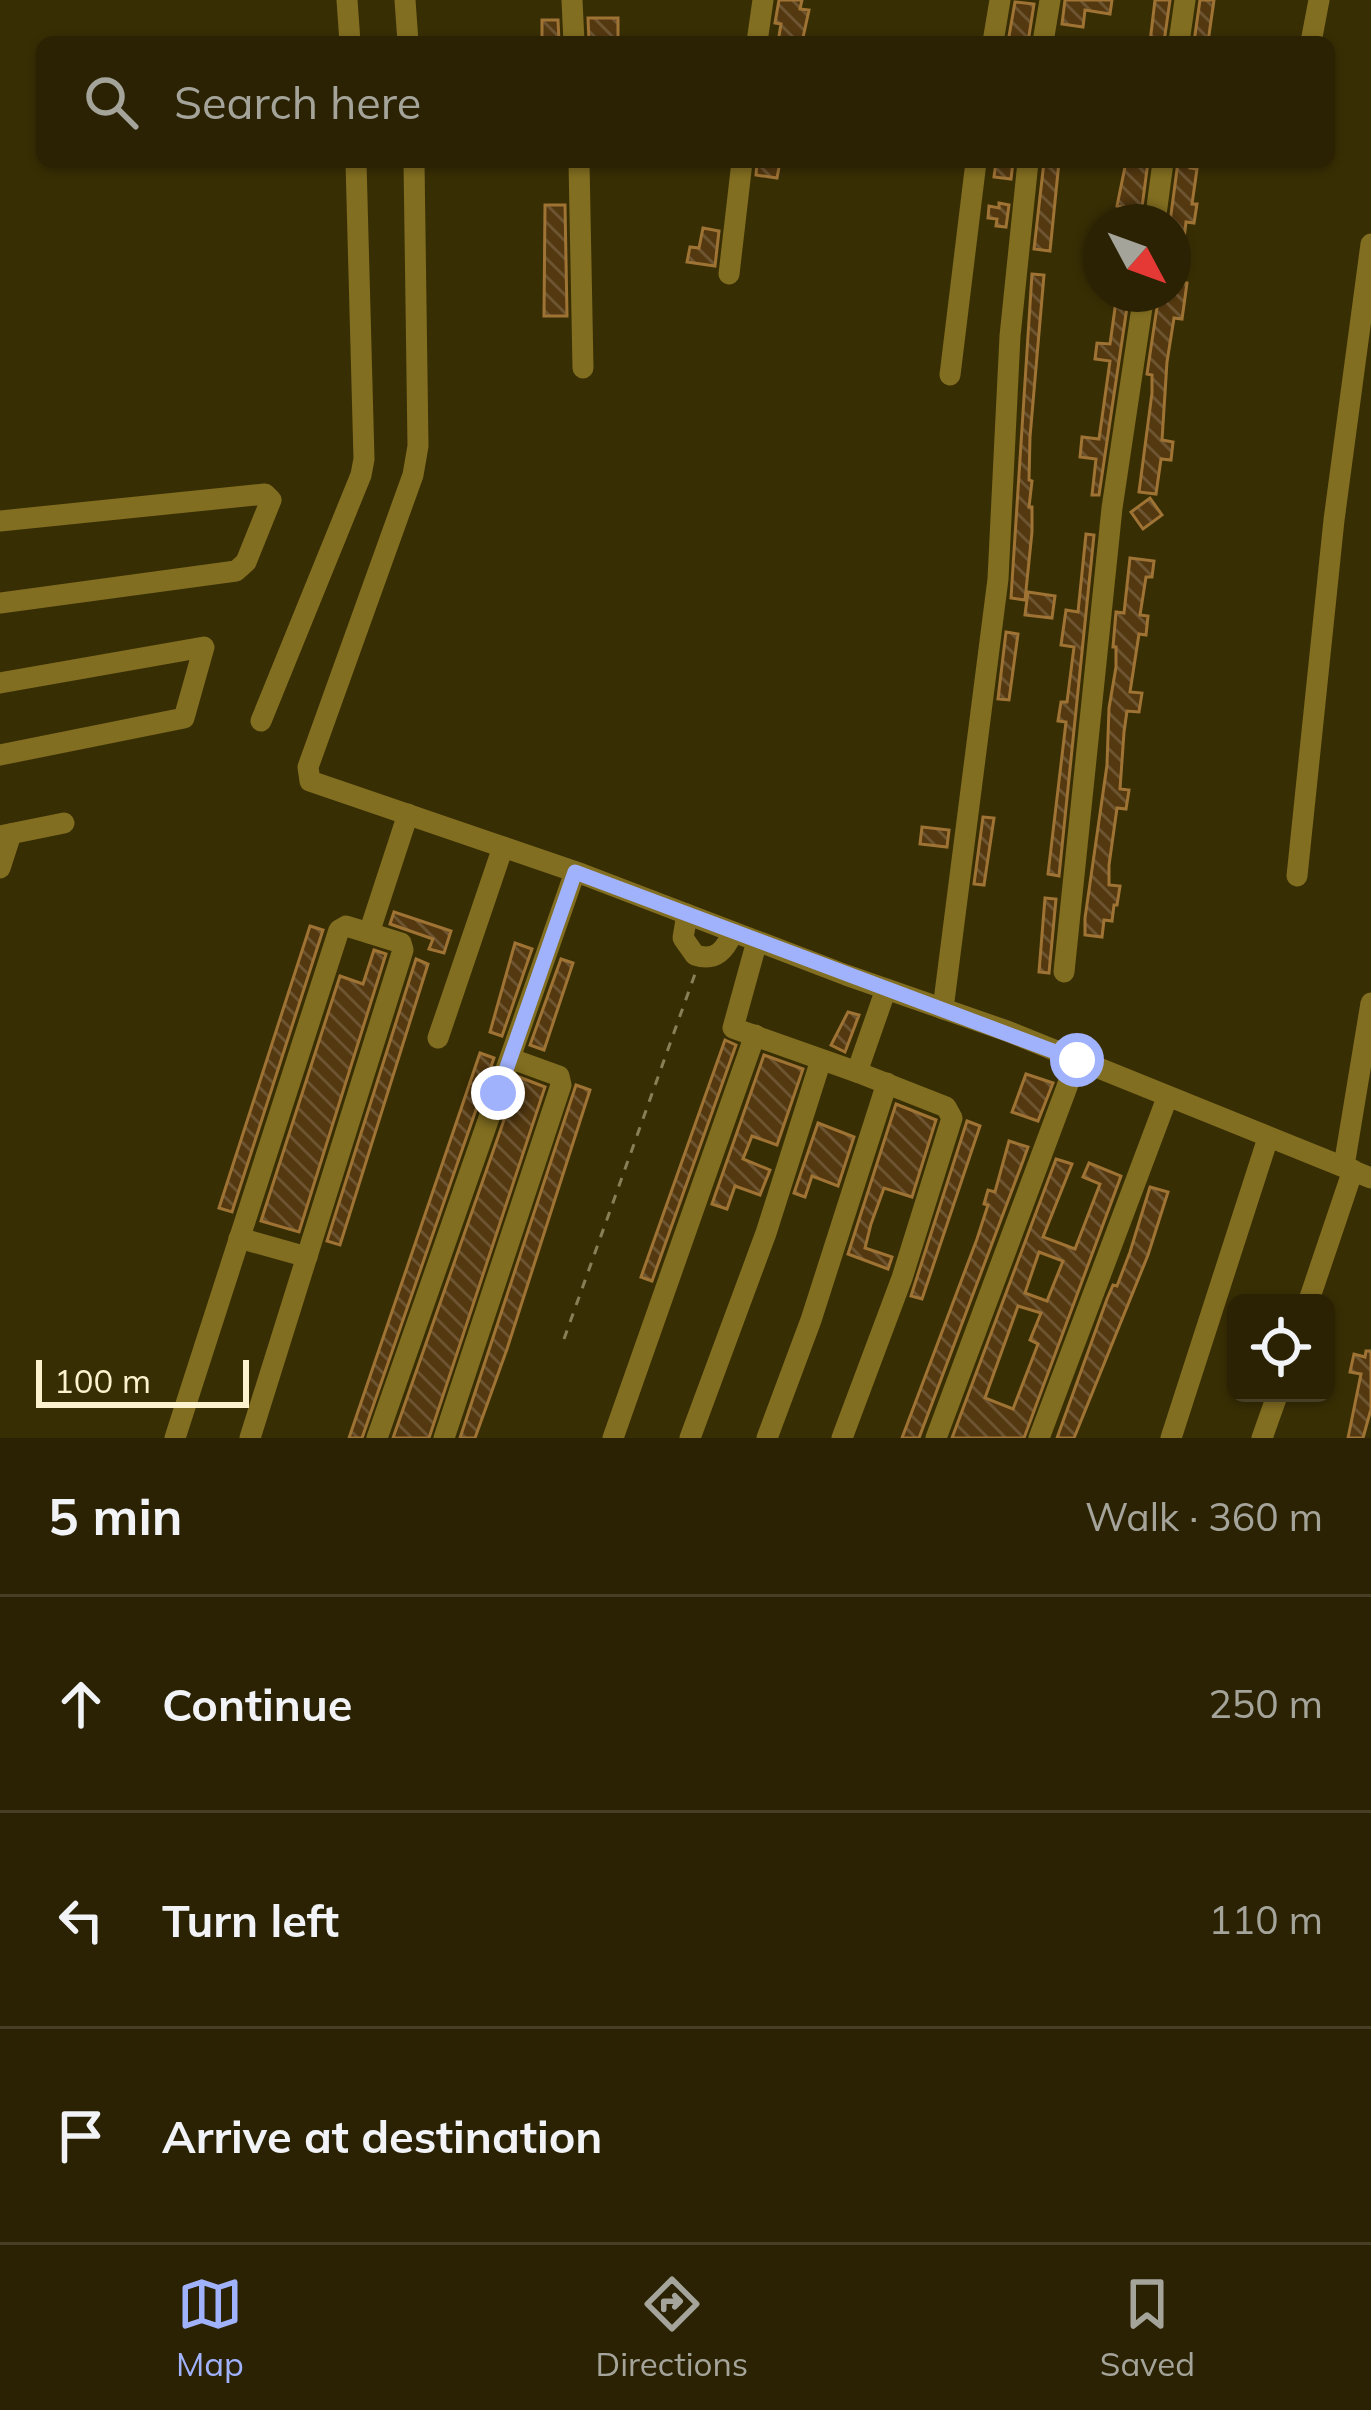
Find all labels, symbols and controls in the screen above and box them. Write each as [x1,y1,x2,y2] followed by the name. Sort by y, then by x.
[36,36,1335,168] search box
[78,69,144,135] icon: search
[174,74,421,130] text: Search here
[1083,204,1191,312] north arrow
[1050,1033,1104,1087] route start
[471,1066,525,1120] route end
[1227,1294,1335,1402] map controls
[1227,1294,1335,1402] button: locate
[36,1354,249,1407] scale bar
[54,1360,151,1401] text: 100 m
[48,1484,183,1548] text: 5 min
[1085,1492,1323,1541] text: Walk · 360 m
[48,1671,114,1737] icon: ahead
[162,1676,352,1732] text: Continue
[1208,1679,1323,1728] text: 250 m
[48,1887,114,1953] icon: left
[162,1892,339,1948] text: Turn left
[1208,1895,1323,1944] text: 110 m
[48,2103,114,2169] icon: arrive
[162,2108,602,2164] text: Arrive at destination
[176,2271,244,2384] tab: Map
[596,2271,748,2384] tab: Directions
[1100,2271,1195,2384] tab: Saved

